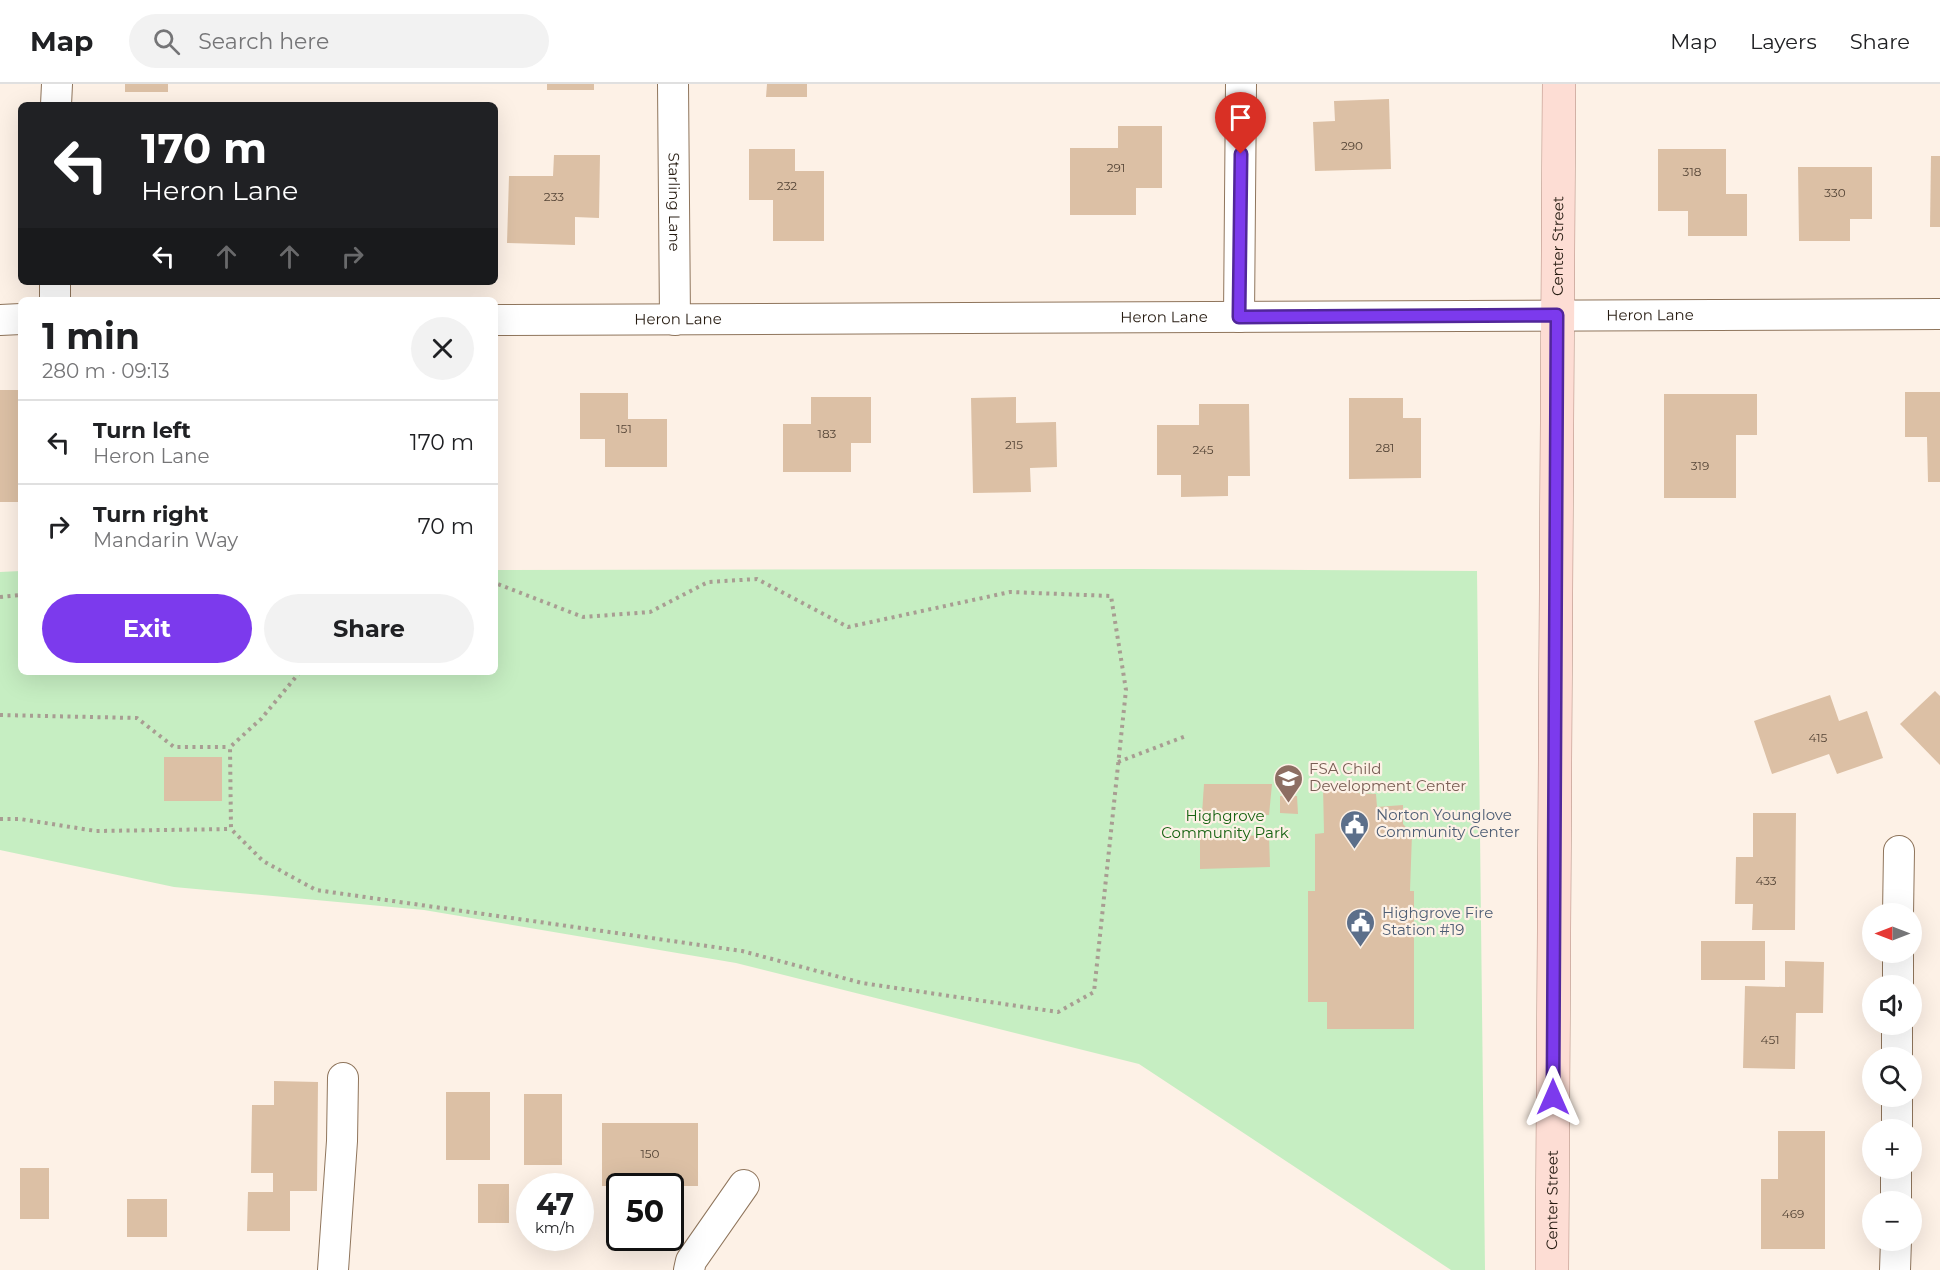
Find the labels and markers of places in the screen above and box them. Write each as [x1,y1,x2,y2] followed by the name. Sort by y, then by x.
[1215,92,1266,154] pin
[1309,759,1466,795] place label: FSA Child Development Center
[1272,762,1304,804] school or university icon: FSA Child Development Center
[1376,805,1520,841] place label: Norton Younglove Community Center
[1339,808,1371,850] public building icon: Norton Younglove Community Center
[1382,903,1493,939] place label: Highgrove Fire Station #19
[1345,906,1377,948] public building icon: Highgrove Fire Station #19

